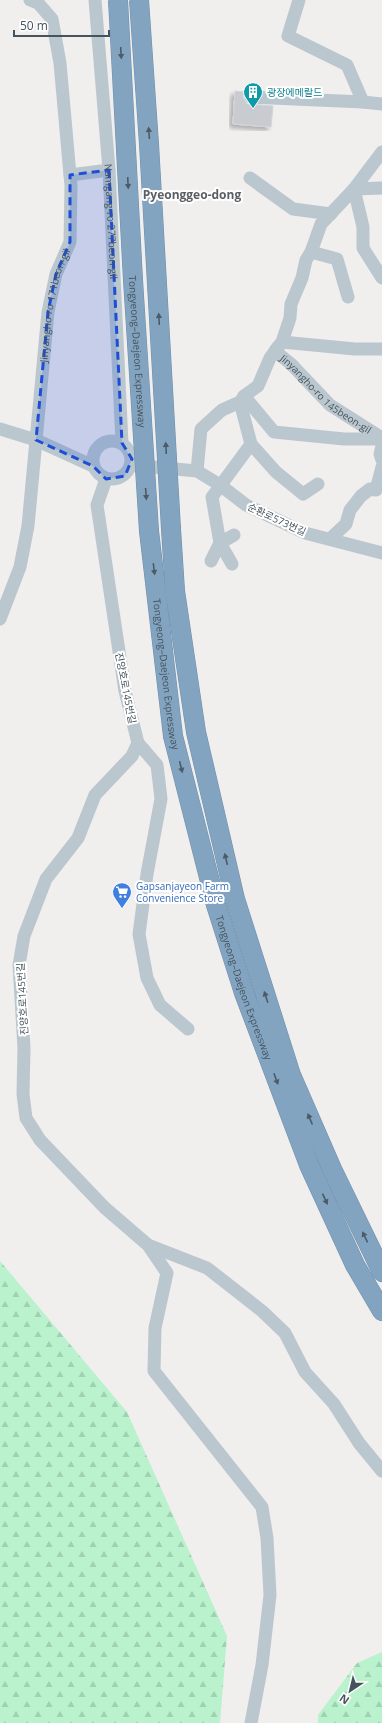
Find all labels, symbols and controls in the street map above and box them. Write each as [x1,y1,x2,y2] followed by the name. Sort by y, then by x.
[14,12,109,38] scale bar
[20,17,48,34] text: 50 m
[117,47,124,59] one-way arrow
[242,81,264,109] building icon: 광장에메랄드
[267,85,322,99] place label: 광장에메랄드
[145,127,152,139] one-way arrow
[101,163,121,279] street label: Namgang-ro 277beon-gil
[125,177,132,189] one-way arrow
[143,186,241,203] district label: Pyeonggeo-dong
[36,247,73,364] street label: Jinyangho-ro 171beon-gil
[126,275,149,429] street label: Tongyeong–Daejeon Expressway
[156,313,163,325] one-way arrow
[277,350,374,437] street label: Jinyangho-ro 145beon-gil
[163,442,170,454] one-way arrow
[143,488,150,500] one-way arrow
[245,499,309,539] street label: 순환로573번길
[150,563,157,575] one-way arrow
[150,598,183,752] street label: Tongyeong–Daejeon Expressway
[112,651,140,725] street label: 진양호로145번길
[179,761,185,773] one-way arrow
[222,853,228,865] one-way arrow
[136,879,229,905] place label: Gapsanjayeon Farm Convenience Store
[111,881,133,909] supermarket icon: Gapsanjayeon Farm Convenience Store
[213,913,276,1063] street label: Tongyeong–Daejeon Expressway
[13,963,31,1035] street label: 진양호로145번길
[263,991,269,1003] one-way arrow
[273,1073,279,1085] one-way arrow
[307,1114,313,1125] one-way arrow
[322,1193,328,1205] one-way arrow
[362,1232,368,1243] one-way arrow
[330,1671,370,1711] north arrow
[336,1691,352,1708] text: N

